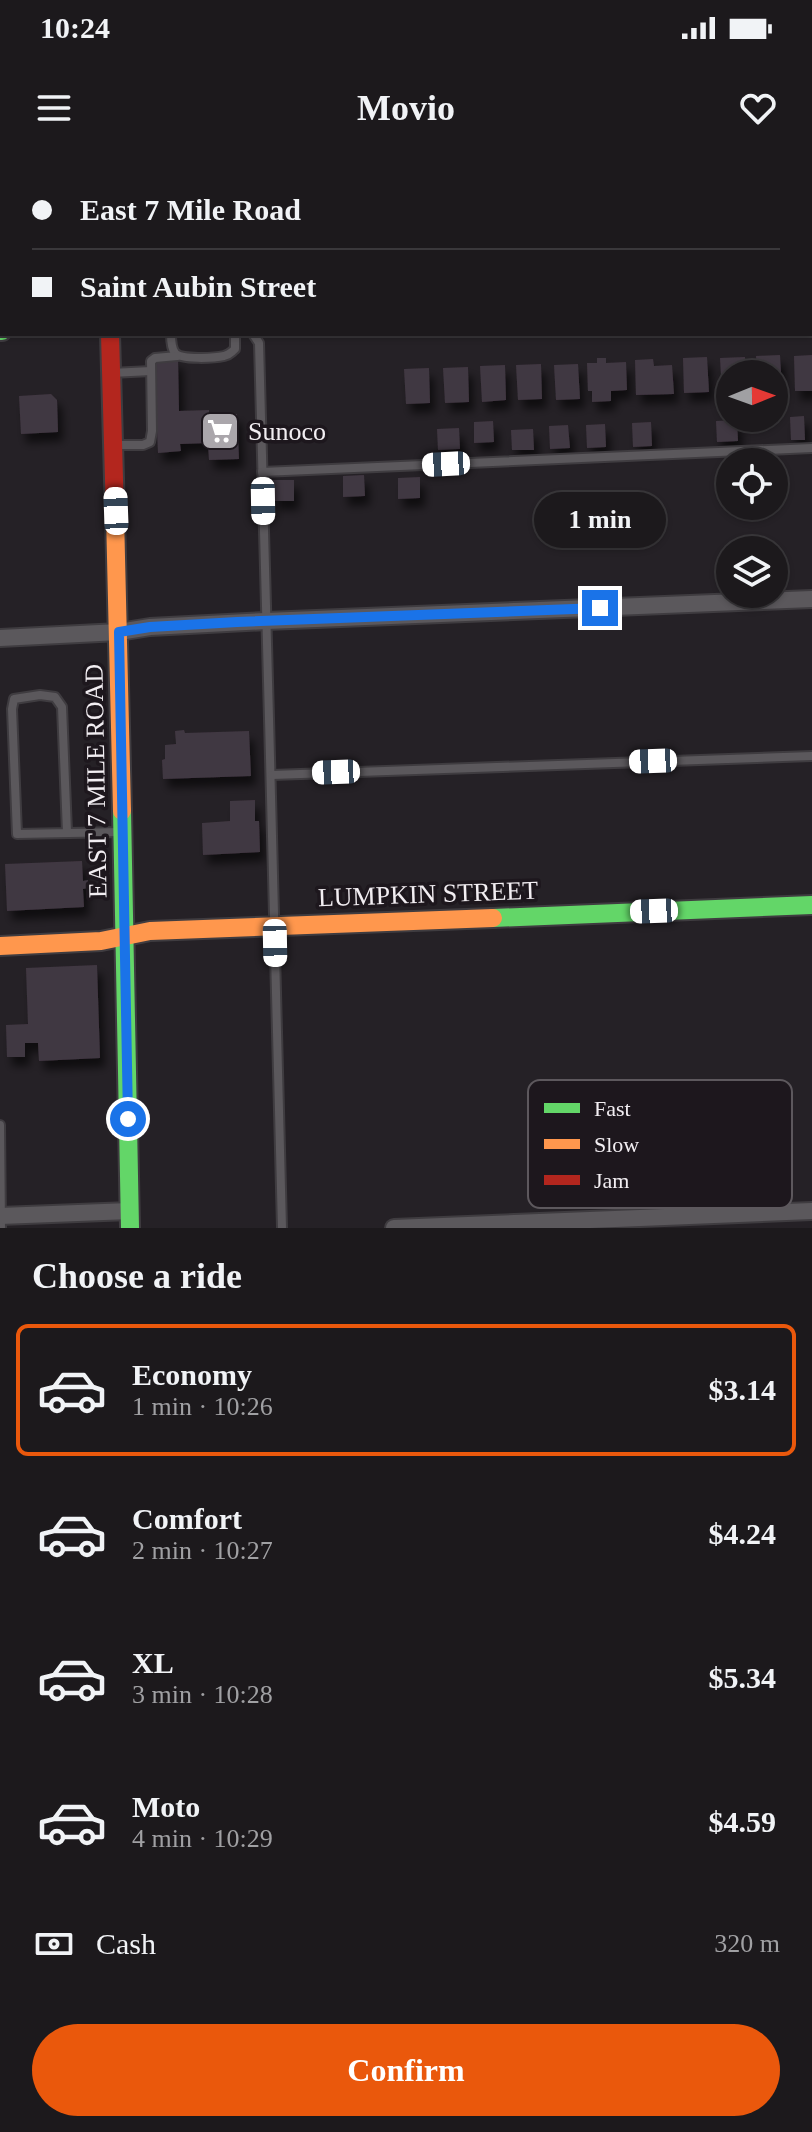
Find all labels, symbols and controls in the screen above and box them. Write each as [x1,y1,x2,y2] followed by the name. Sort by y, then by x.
[40,11,110,44] text: 10:24
[32,86,76,130] icon: menu
[736,86,780,130] icon: heart
[357,88,455,128] text: Movio
[80,193,301,226] text: East 7 Mile Road
[80,270,316,303] text: Saint Aubin Street
[716,360,788,432] north arrow
[716,360,788,608] map controls
[199,410,241,452] supermarket icon: Sunoco
[248,417,326,446] place label: Sunoco
[716,448,788,520] button: locate
[421,451,471,477] car
[251,477,275,525] car
[103,487,129,535] car
[534,492,666,548] callout: 1 min
[569,505,631,534] text: 1 min
[716,536,788,608] button: layers
[582,590,618,626] route end
[79,664,113,898] street label: EAST 7 MILE ROAD
[629,748,677,774] car
[312,759,360,785] car
[317,876,539,912] street label: LUMPKIN STREET
[630,898,678,924] car
[263,919,287,967] car
[528,1080,792,1208] legend
[594,1096,631,1121] text: Fast
[110,1101,146,1137] route start
[594,1132,639,1157] text: Slow
[594,1168,629,1193] text: Jam
[32,1256,242,1296] text: Choose a ride
[36,1354,108,1426] icon: car
[132,1358,252,1391] text: Economy
[709,1373,776,1406] text: $3.14
[132,1392,273,1421] text: 1 min · 10:26
[36,1498,108,1570] icon: car
[132,1502,242,1535] text: Comfort
[709,1517,776,1550] text: $4.24
[132,1536,273,1565] text: 2 min · 10:27
[36,1642,108,1714] icon: car
[132,1646,174,1679] text: XL
[709,1661,776,1694] text: $5.34
[132,1680,273,1709] text: 3 min · 10:28
[36,1786,108,1858] icon: car
[132,1790,200,1823] text: Moto
[709,1805,776,1838] text: $4.59
[132,1824,273,1853] text: 4 min · 10:29
[32,1922,76,1966] icon: cash
[96,1927,156,1960] text: Cash
[714,1929,780,1958] text: 320 m
[32,2024,780,2116] button: Confirm

